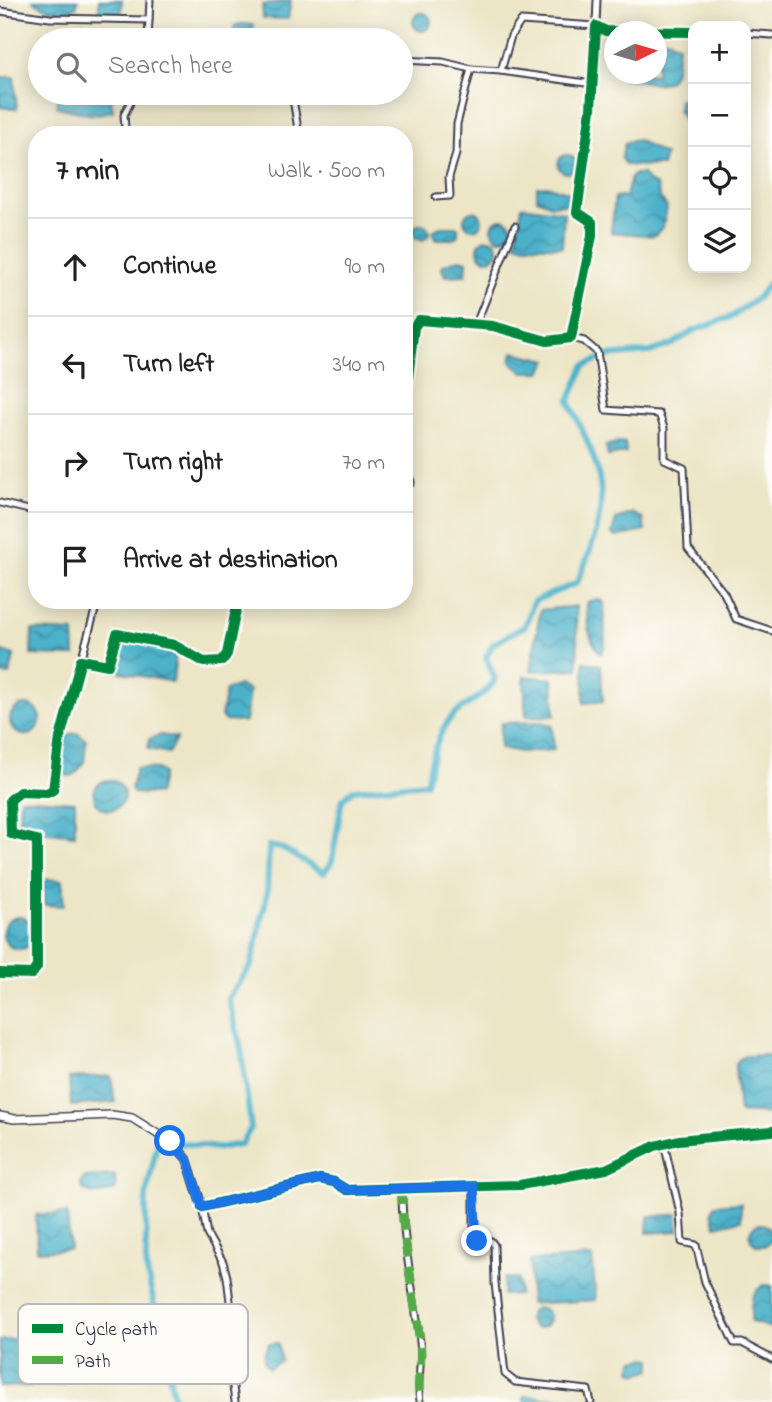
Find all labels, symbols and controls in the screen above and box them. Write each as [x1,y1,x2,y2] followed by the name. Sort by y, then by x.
[604,21,667,84] north arrow
[688,21,751,273] map controls
[688,21,751,84] button: +
[28,28,413,105] search box
[52,48,90,86] icon: search
[108,48,233,86] text: Search here
[688,84,751,147] button: −
[688,147,751,210] button: locate
[56,150,119,194] text: 7 min
[268,155,385,188] text: Walk · 500 m
[688,210,751,273] button: layers
[56,248,94,286] icon: ahead
[123,248,216,286] text: Continue
[345,251,385,284] text: 90 m
[56,346,94,384] icon: left
[123,346,214,384] text: Turn left
[332,349,385,382] text: 340 m
[56,444,94,482] icon: right
[123,444,223,482] text: Turn right
[342,447,385,480] text: 70 m
[56,542,94,580] icon: arrive
[123,542,338,580] text: Arrive at destination
[154,1125,185,1156] route start
[461,1225,492,1256] route end
[18,1304,248,1384] legend
[75,1317,157,1345] text: Cycle path
[75,1349,111,1376] text: Path

